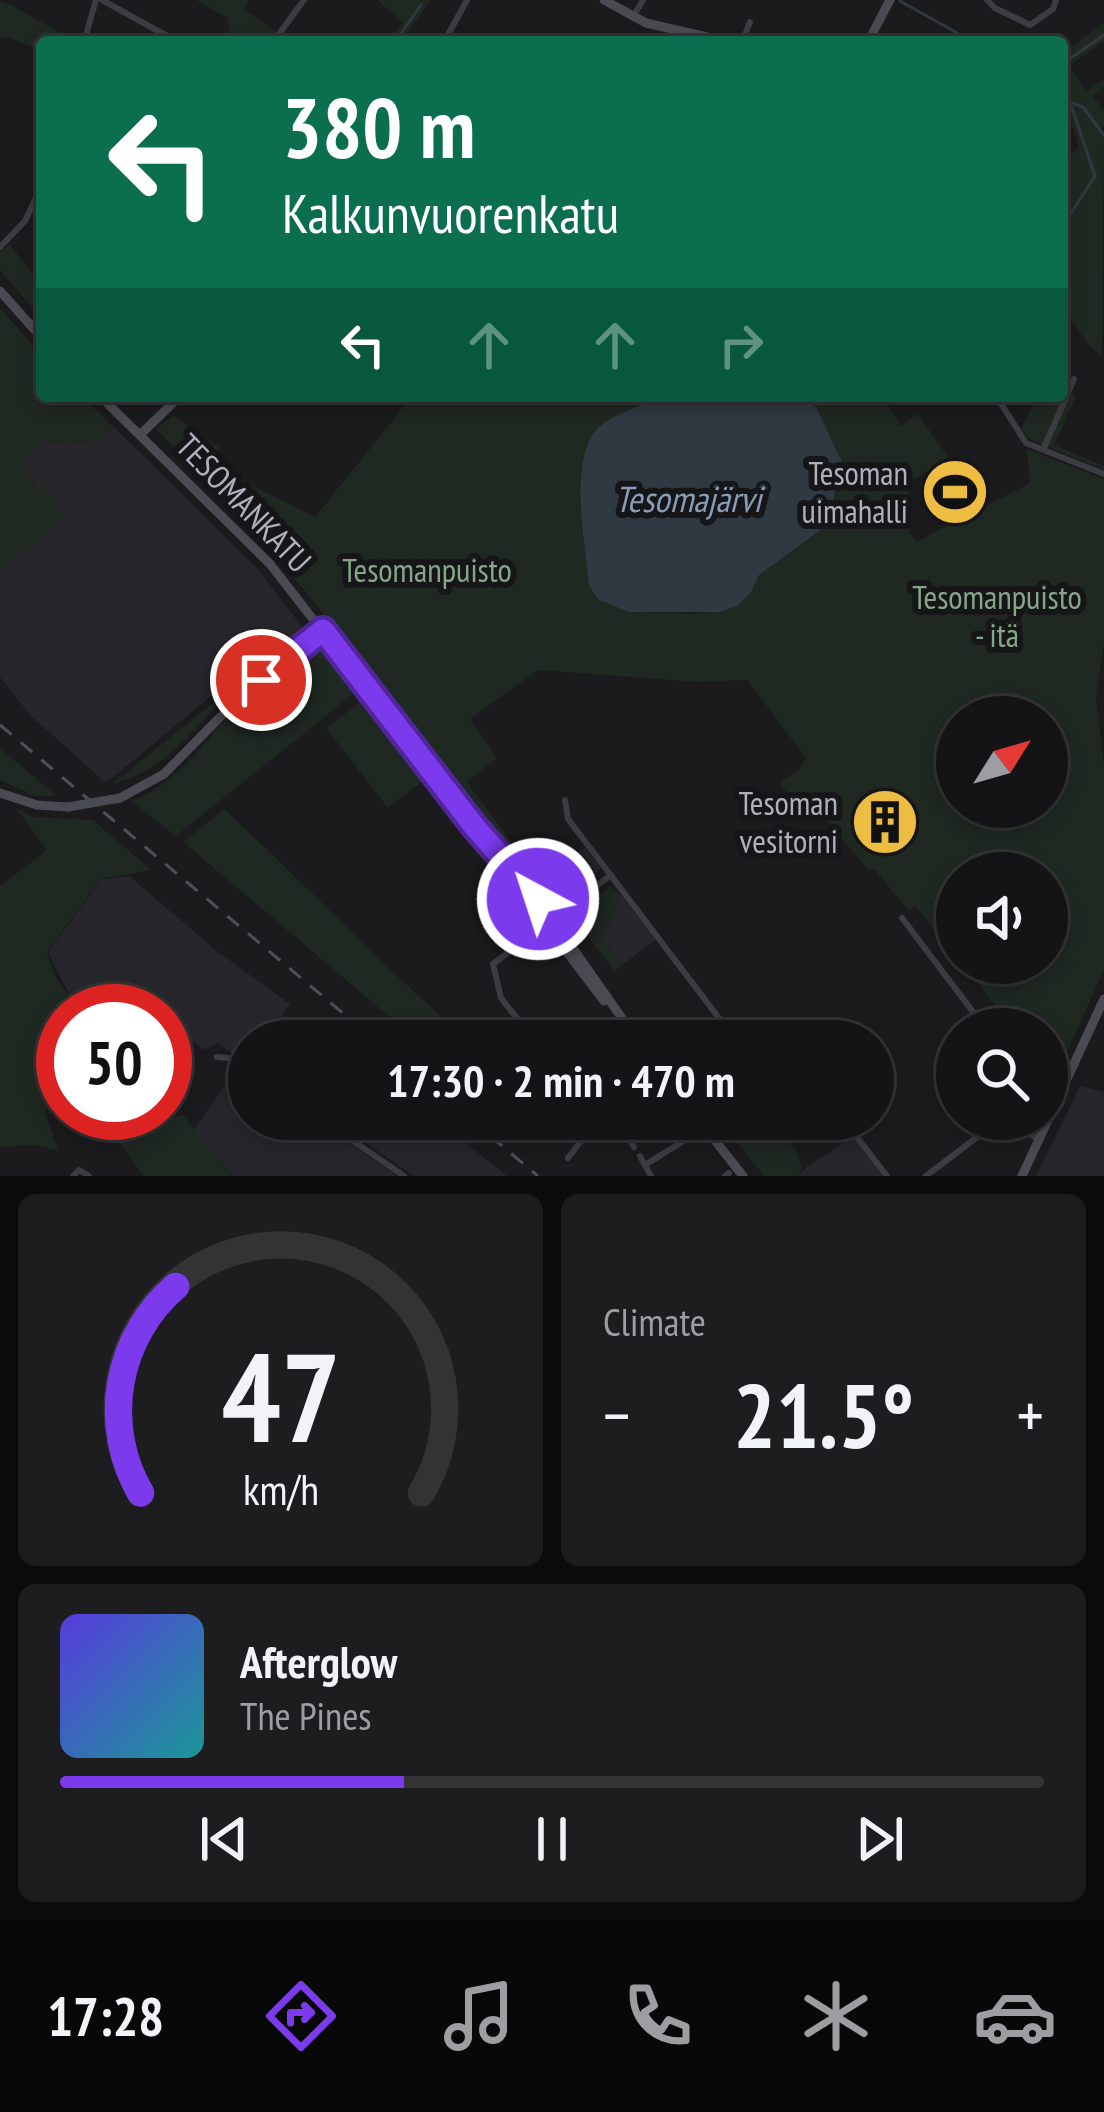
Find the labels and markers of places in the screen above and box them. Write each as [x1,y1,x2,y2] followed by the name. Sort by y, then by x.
[802,451,908,532] place label: Tesoman uimahalli
[920,457,990,527] sports icon: Tesoman uimahalli
[210,629,312,731] pin
[738,781,838,862] place label: Tesoman vesitorni
[850,787,920,857] building icon: Tesoman vesitorni

